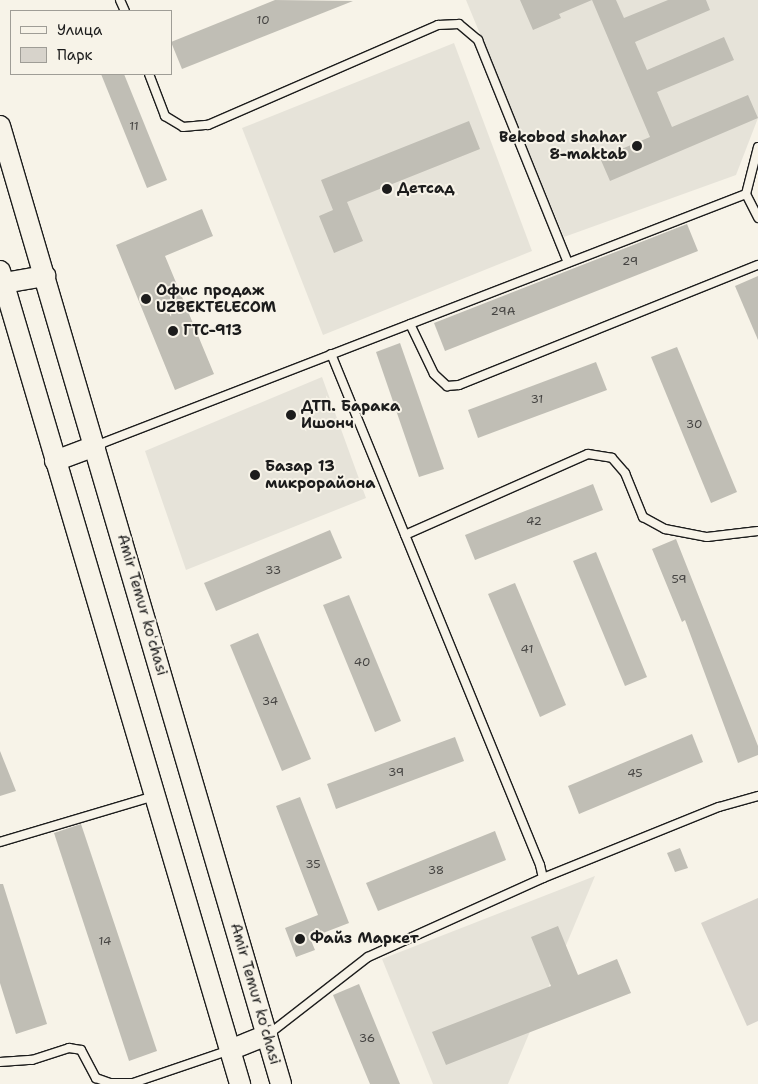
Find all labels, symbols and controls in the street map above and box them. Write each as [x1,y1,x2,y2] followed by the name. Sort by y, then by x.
[10,10,172,75] legend
[256,14,270,28] house number: 10
[57,20,102,40] text: Улица
[57,45,93,65] text: Парк
[129,120,139,134] house number: 11
[499,128,627,163] place label: Bekobod shahar 8-maktab
[631,140,643,152] marker: Bekobod shahar 8-maktab
[397,180,455,198] place label: Детсад
[381,183,393,195] marker: Детсад
[622,255,638,269] house number: 29
[156,281,276,316] place label: Офис продаж UZBEKTELECOM
[140,293,152,305] marker: Офис продаж UZBEKTELECOM
[491,305,515,319] house number: 29A
[183,322,242,340] place label: ГТС-913
[167,325,179,337] marker: ГТС-913
[531,393,543,407] house number: 31
[301,397,400,432] place label: ДТП. Барака Ишонч
[285,409,297,421] marker: ДТП. Барака Ишонч
[686,418,702,432] house number: 30
[265,457,375,492] place label: Базар 13 микрорайона
[249,469,261,481] marker: Базар 13 микрорайона
[526,515,542,529] house number: 42
[113,532,171,678] street label: Amir Temur koʻchasi
[265,564,281,578] house number: 33
[671,573,687,587] house number: 59
[521,643,533,657] house number: 41
[354,656,370,670] house number: 40
[262,695,278,709] house number: 34
[388,766,404,780] house number: 39
[627,767,643,781] house number: 45
[305,858,321,872] house number: 35
[428,864,444,878] house number: 38
[226,921,284,1067] street label: Amir Temur koʻchasi
[310,930,419,948] place label: Файз Маркет
[294,933,306,945] marker: Файз Маркет
[99,935,111,949] house number: 14
[359,1032,375,1046] house number: 36

